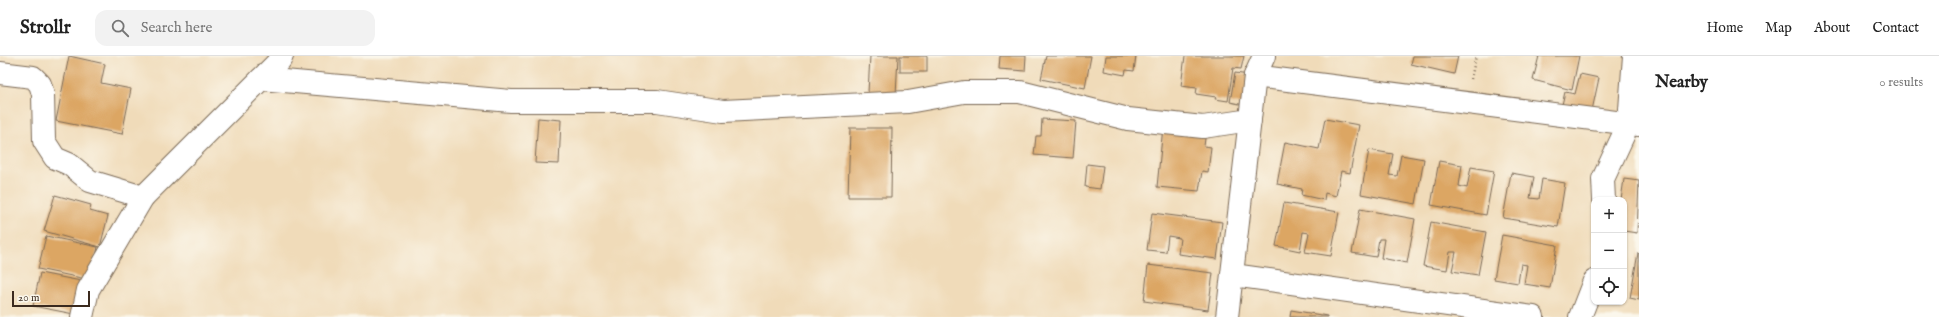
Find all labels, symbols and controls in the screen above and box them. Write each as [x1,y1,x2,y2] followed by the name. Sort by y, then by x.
[95,10,375,46] search box
[20,16,71,40] text: Strollr
[109,17,131,39] icon: search
[141,18,212,37] text: Search here
[1707,19,1743,37] text: Home
[1765,19,1792,37] text: Map
[1814,19,1850,37] text: About
[1872,19,1919,37] text: Contact
[1655,72,1708,93] text: Nearby
[1879,74,1923,91] text: 0 results
[1591,197,1627,305] map controls
[1591,197,1627,233] button: +
[1591,233,1627,269] button: −
[1591,269,1627,305] button: locate
[12,289,90,308] scale bar
[18,291,39,305] text: 20 m

